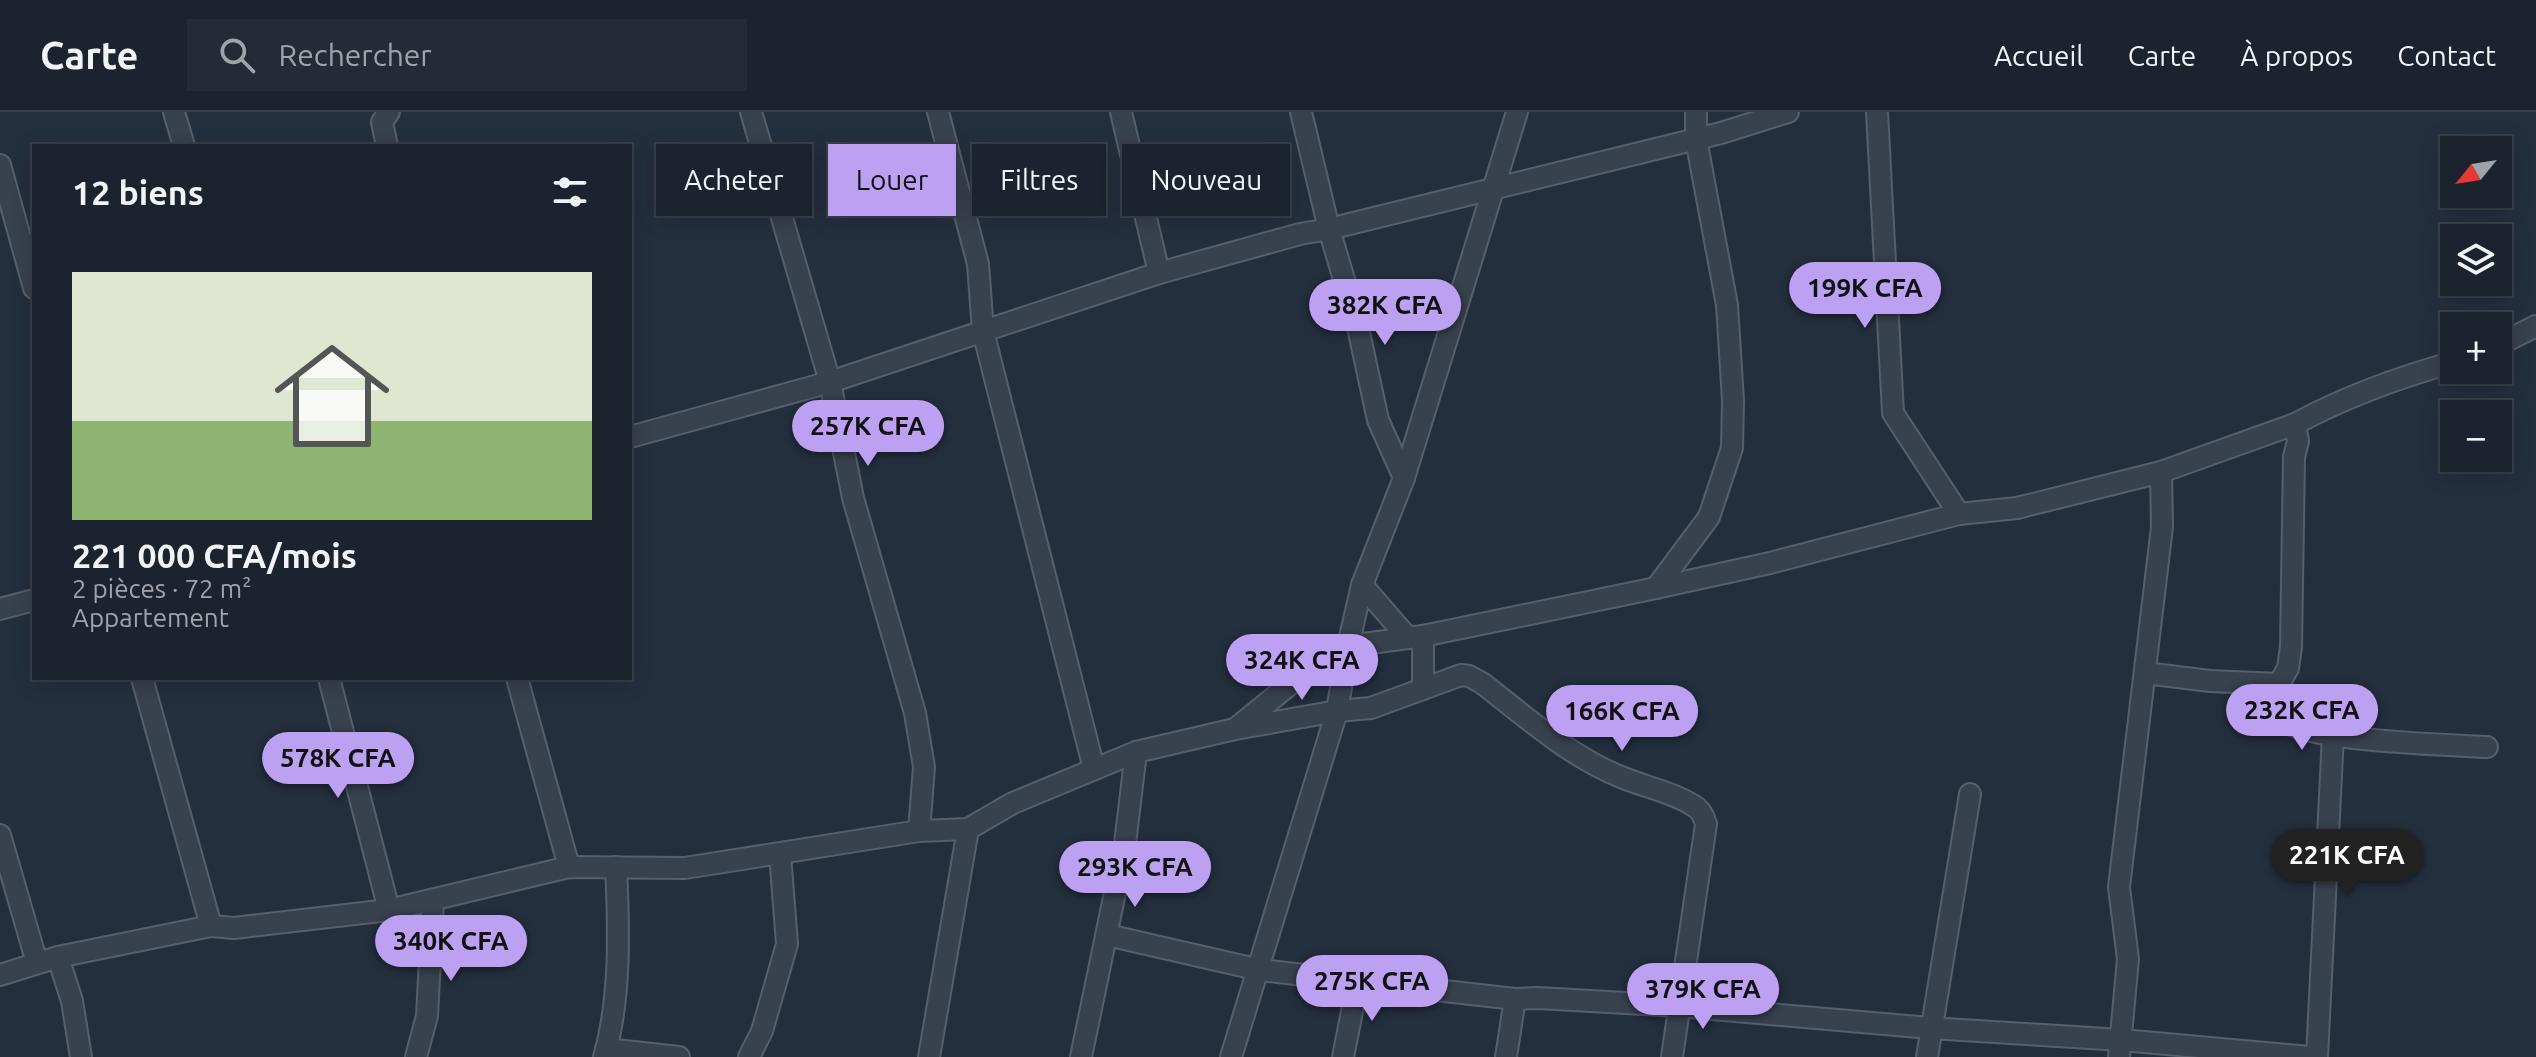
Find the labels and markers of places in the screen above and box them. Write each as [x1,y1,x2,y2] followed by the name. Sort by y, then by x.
[1782,262,1948,330] pin: 199K CFA
[1302,279,1468,347] pin: 382K CFA
[785,400,951,468] pin: 257K CFA
[1219,634,1385,702] pin: 324K CFA
[2219,684,2385,752] pin: 232K CFA
[1539,685,1705,753] pin: 166K CFA
[255,732,421,800] pin: 578K CFA
[2264,829,2430,897] pin: 221K CFA
[1052,841,1218,909] pin: 293K CFA
[368,915,534,983] pin: 340K CFA
[1289,955,1455,1023] pin: 275K CFA
[1620,963,1786,1031] pin: 379K CFA

